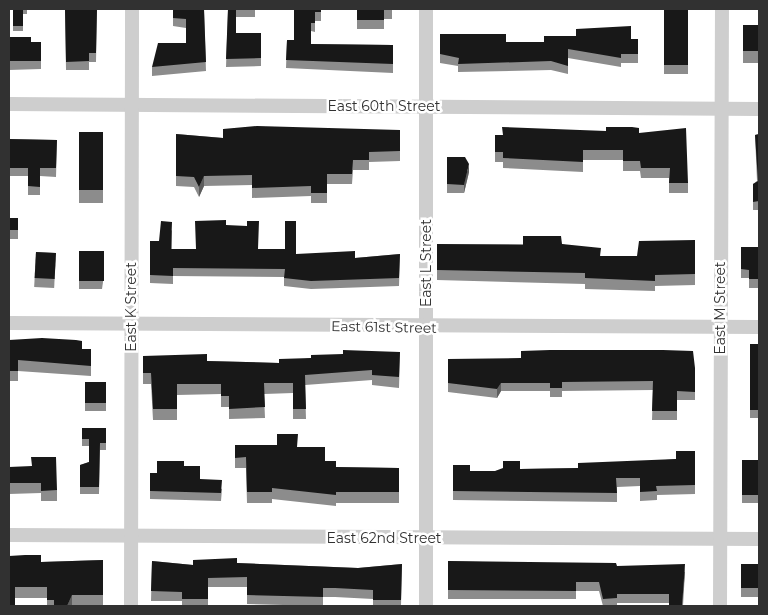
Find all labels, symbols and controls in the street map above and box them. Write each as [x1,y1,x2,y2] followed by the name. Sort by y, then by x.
[328,98,440,114] street label: East 60th Street
[418,219,434,307] street label: East L Street
[712,261,728,355] street label: East M Street
[123,262,139,352] street label: East K Street
[331,318,437,336] street label: East 61st Street
[326,530,442,546] street label: East 62nd Street

